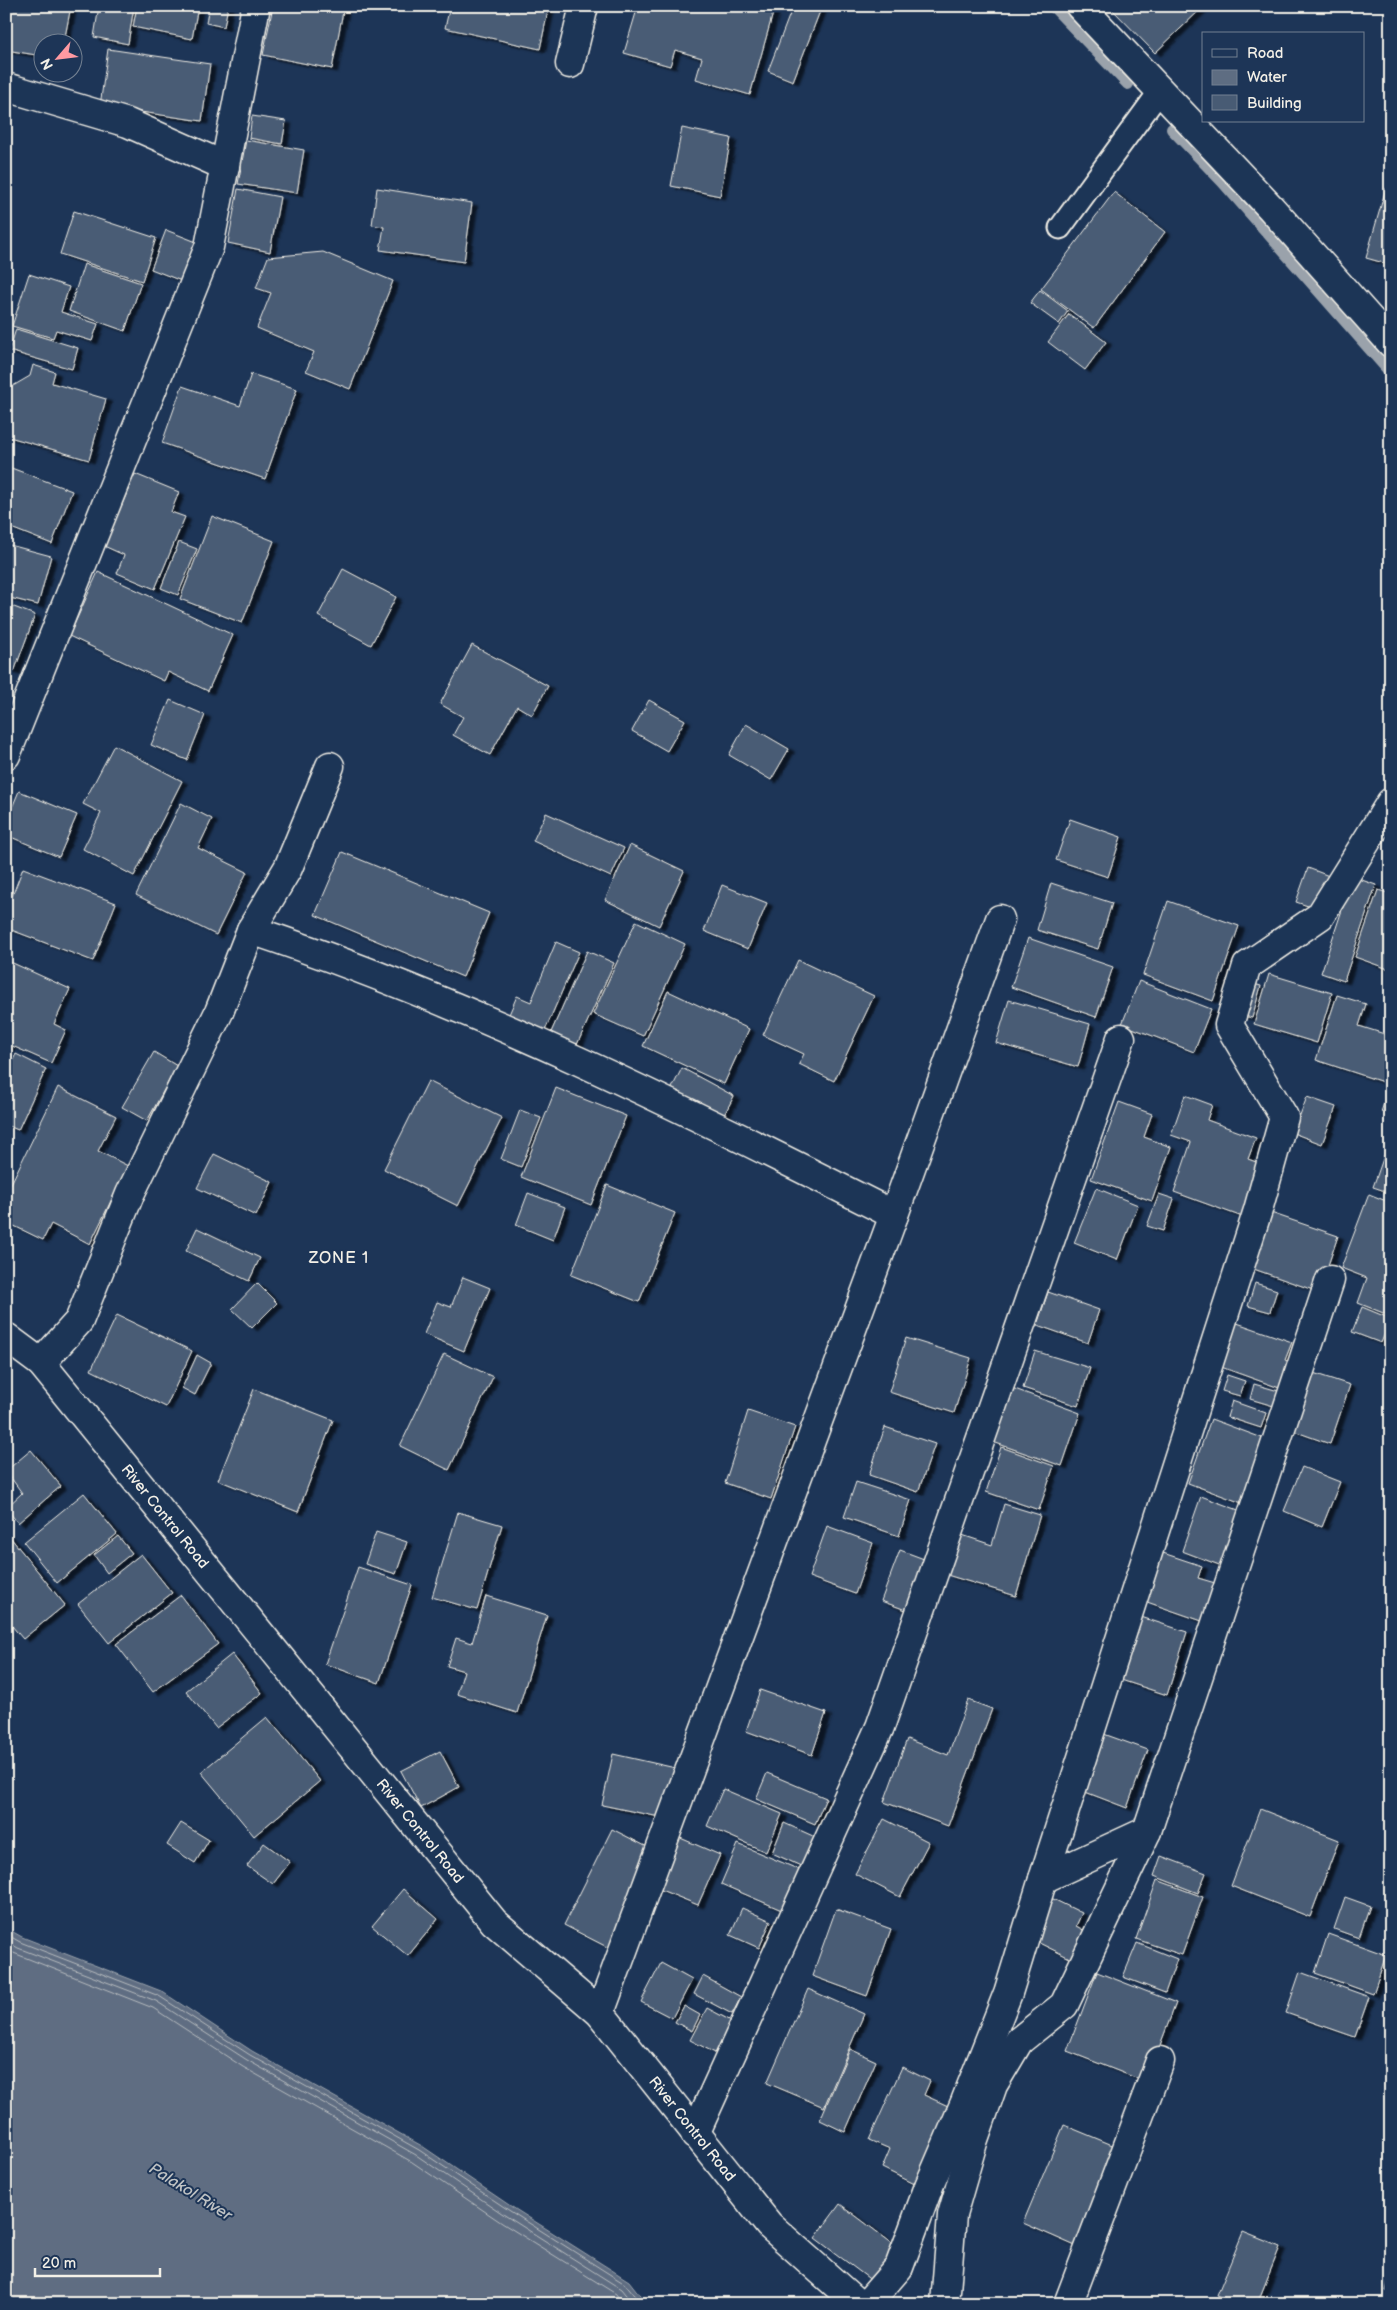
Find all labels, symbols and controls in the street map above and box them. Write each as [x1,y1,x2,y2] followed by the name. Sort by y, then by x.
[32,32,82,82] north arrow
[1202,32,1364,122] legend
[1247,44,1283,63] text: Road
[37,55,57,73] text: N
[1247,68,1287,87] text: Water
[1247,94,1302,113] text: Building
[308,1249,369,1268] district label: ZONE 1
[117,1461,213,1573] street label: River Control Road
[372,1775,468,1887] street label: River Control Road
[644,2073,740,2185] street label: River Control Road
[145,2159,236,2226] water label: Palakol River
[35,2245,160,2277] scale bar
[42,2254,76,2273] text: 20 m

